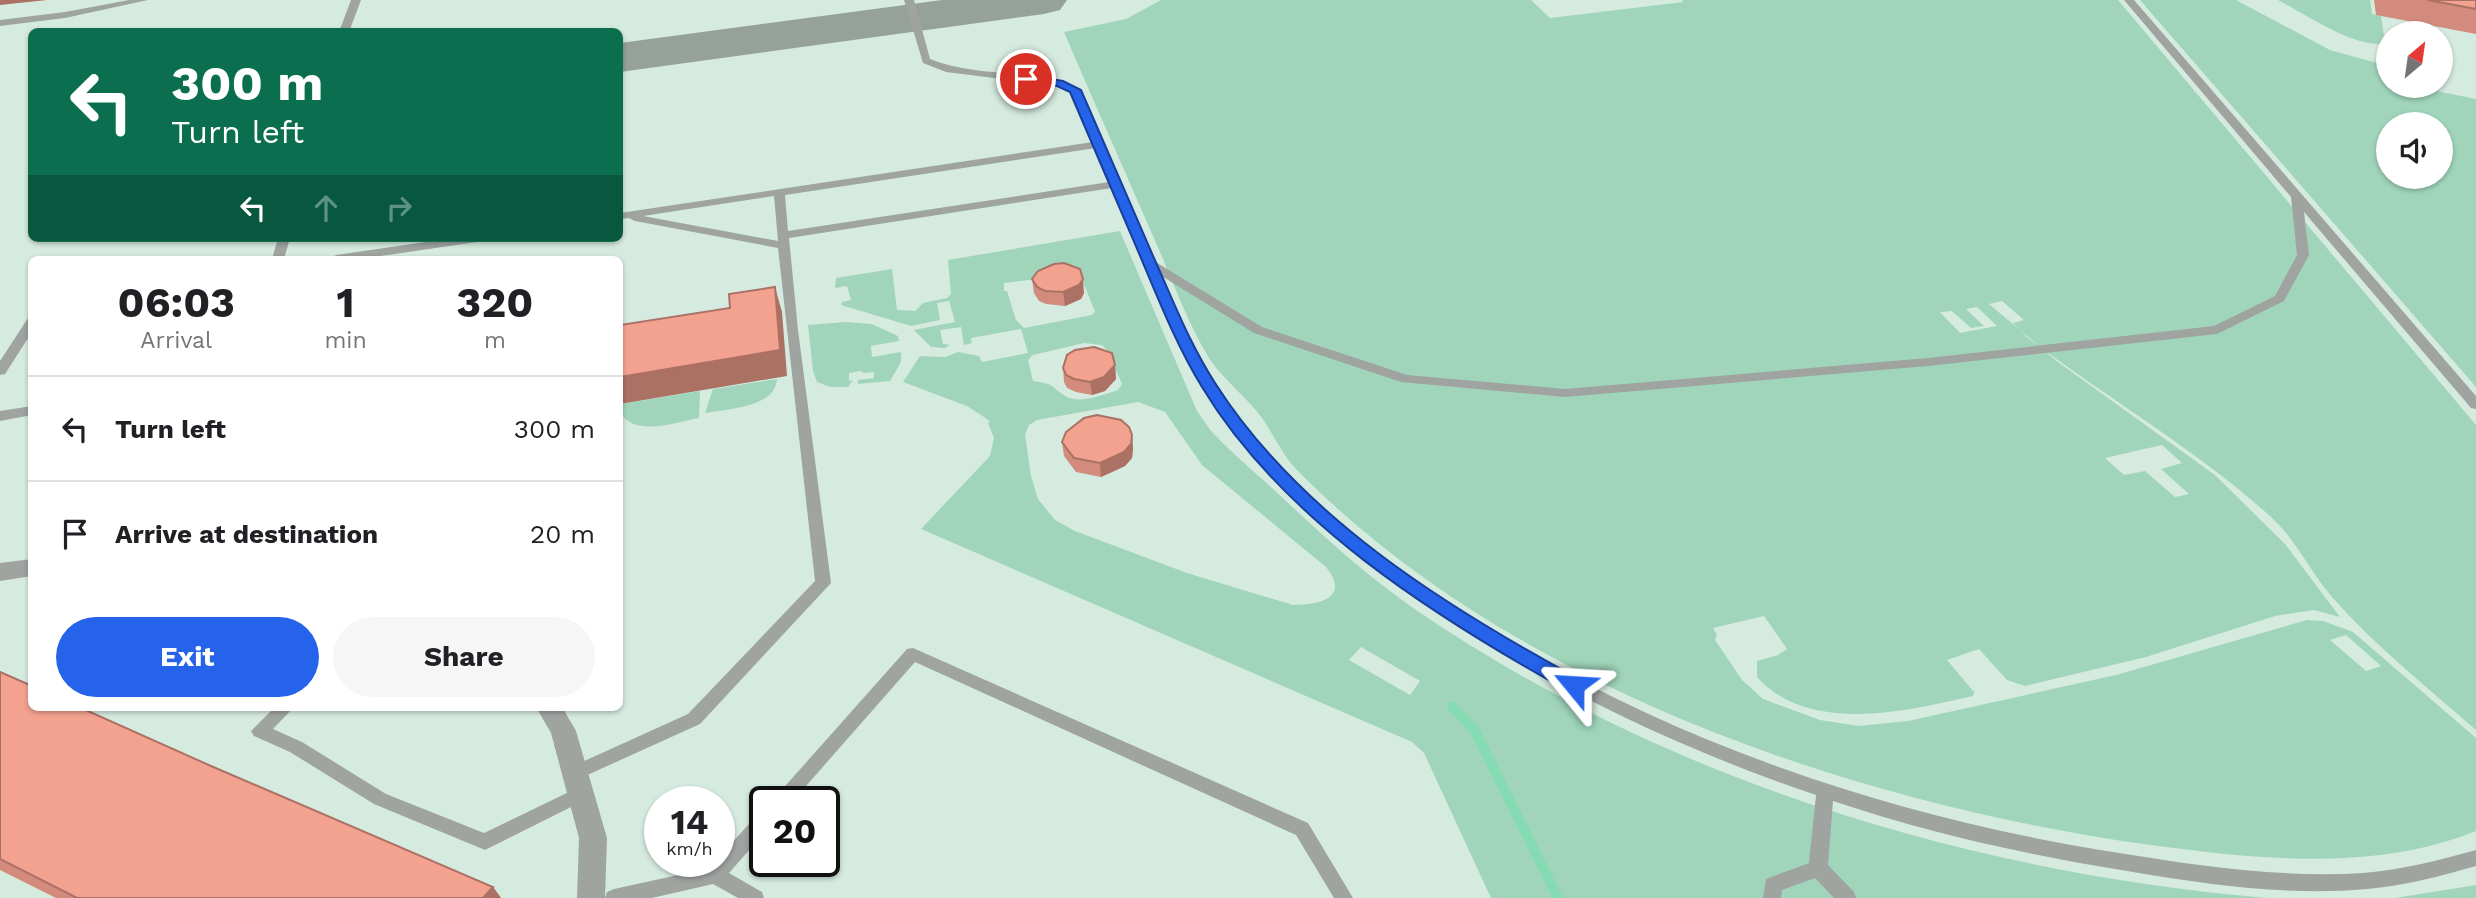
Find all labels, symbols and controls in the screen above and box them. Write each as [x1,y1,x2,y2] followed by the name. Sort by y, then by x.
[2376,21,2454,98] north arrow
[2376,21,2453,189] map controls
[996,49,1056,109] pin
[171,54,323,112] text: 300 m
[56,56,147,147] icon: left
[1007,60,1045,98] icon: arrive
[2376,112,2453,189] button: sound
[171,113,304,151] text: Turn left
[234,189,272,227] icon: left
[307,189,345,227] icon: ahead
[380,189,418,227] icon: right
[118,278,235,327] text: 06:03
[337,278,355,327] text: 1
[456,278,533,327] text: 320
[140,327,212,354] text: Arrival
[324,327,367,354] text: min
[484,327,506,354] text: m
[56,410,94,448] icon: left
[115,414,226,444] text: Turn left
[514,414,595,444] text: 300 m
[56,515,94,553] icon: arrive
[115,519,378,549] text: Arrive at destination
[530,519,595,549] text: 20 m
[56,617,319,697] button: Exit
[333,617,595,697] button: Share
[1537,648,1611,722] position arrow
[749,786,840,877] speed limit sign: 20
[671,801,708,843] text: 14
[666,838,713,859] text: km/h

